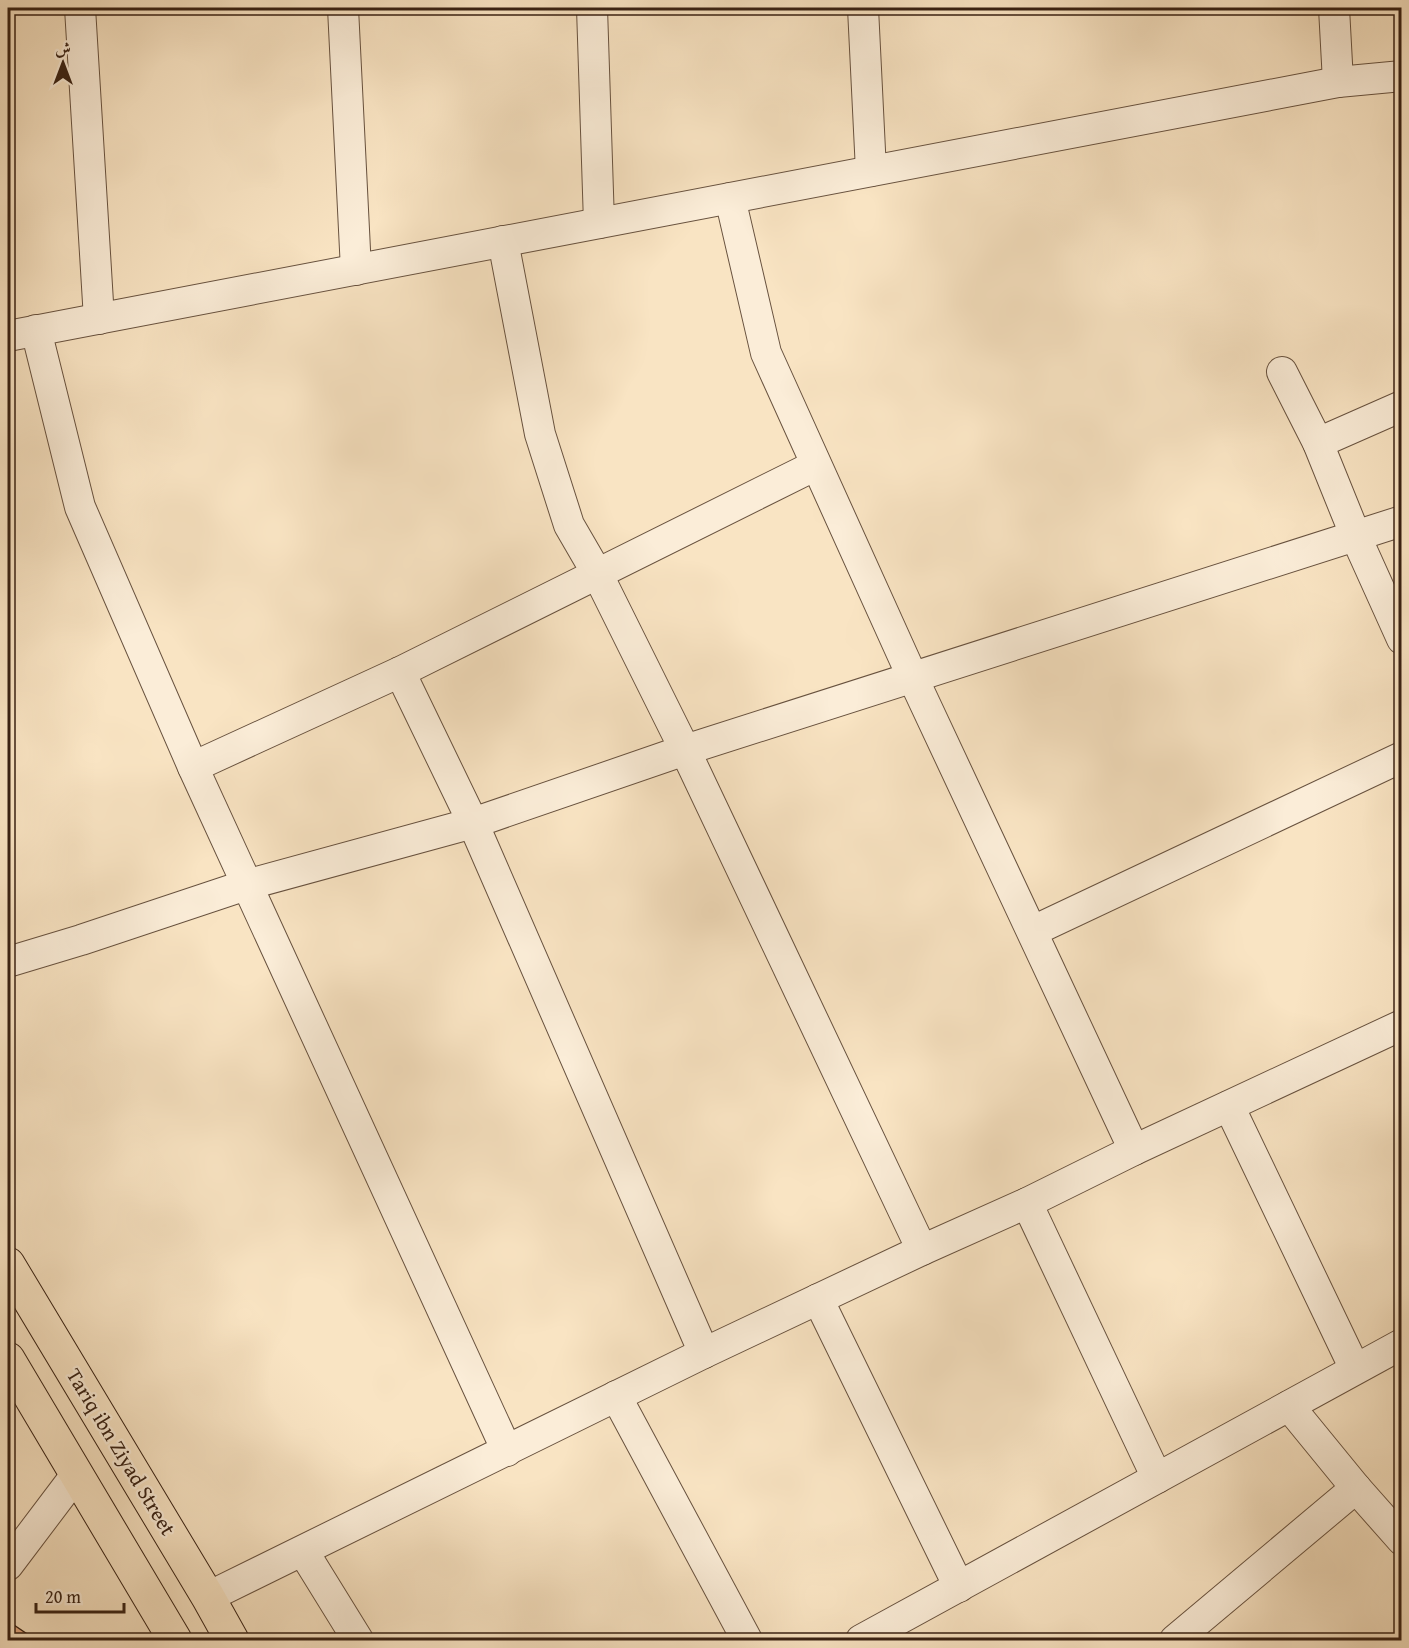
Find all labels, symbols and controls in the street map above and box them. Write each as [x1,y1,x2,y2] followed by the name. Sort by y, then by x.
[33,33,93,93] north arrow
[55,36,71,60] text: ش
[59,1362,184,1542] street label: Tariq ibn Ziyad Street
[36,1576,124,1614] scale bar
[45,1583,81,1610] text: 20 m

